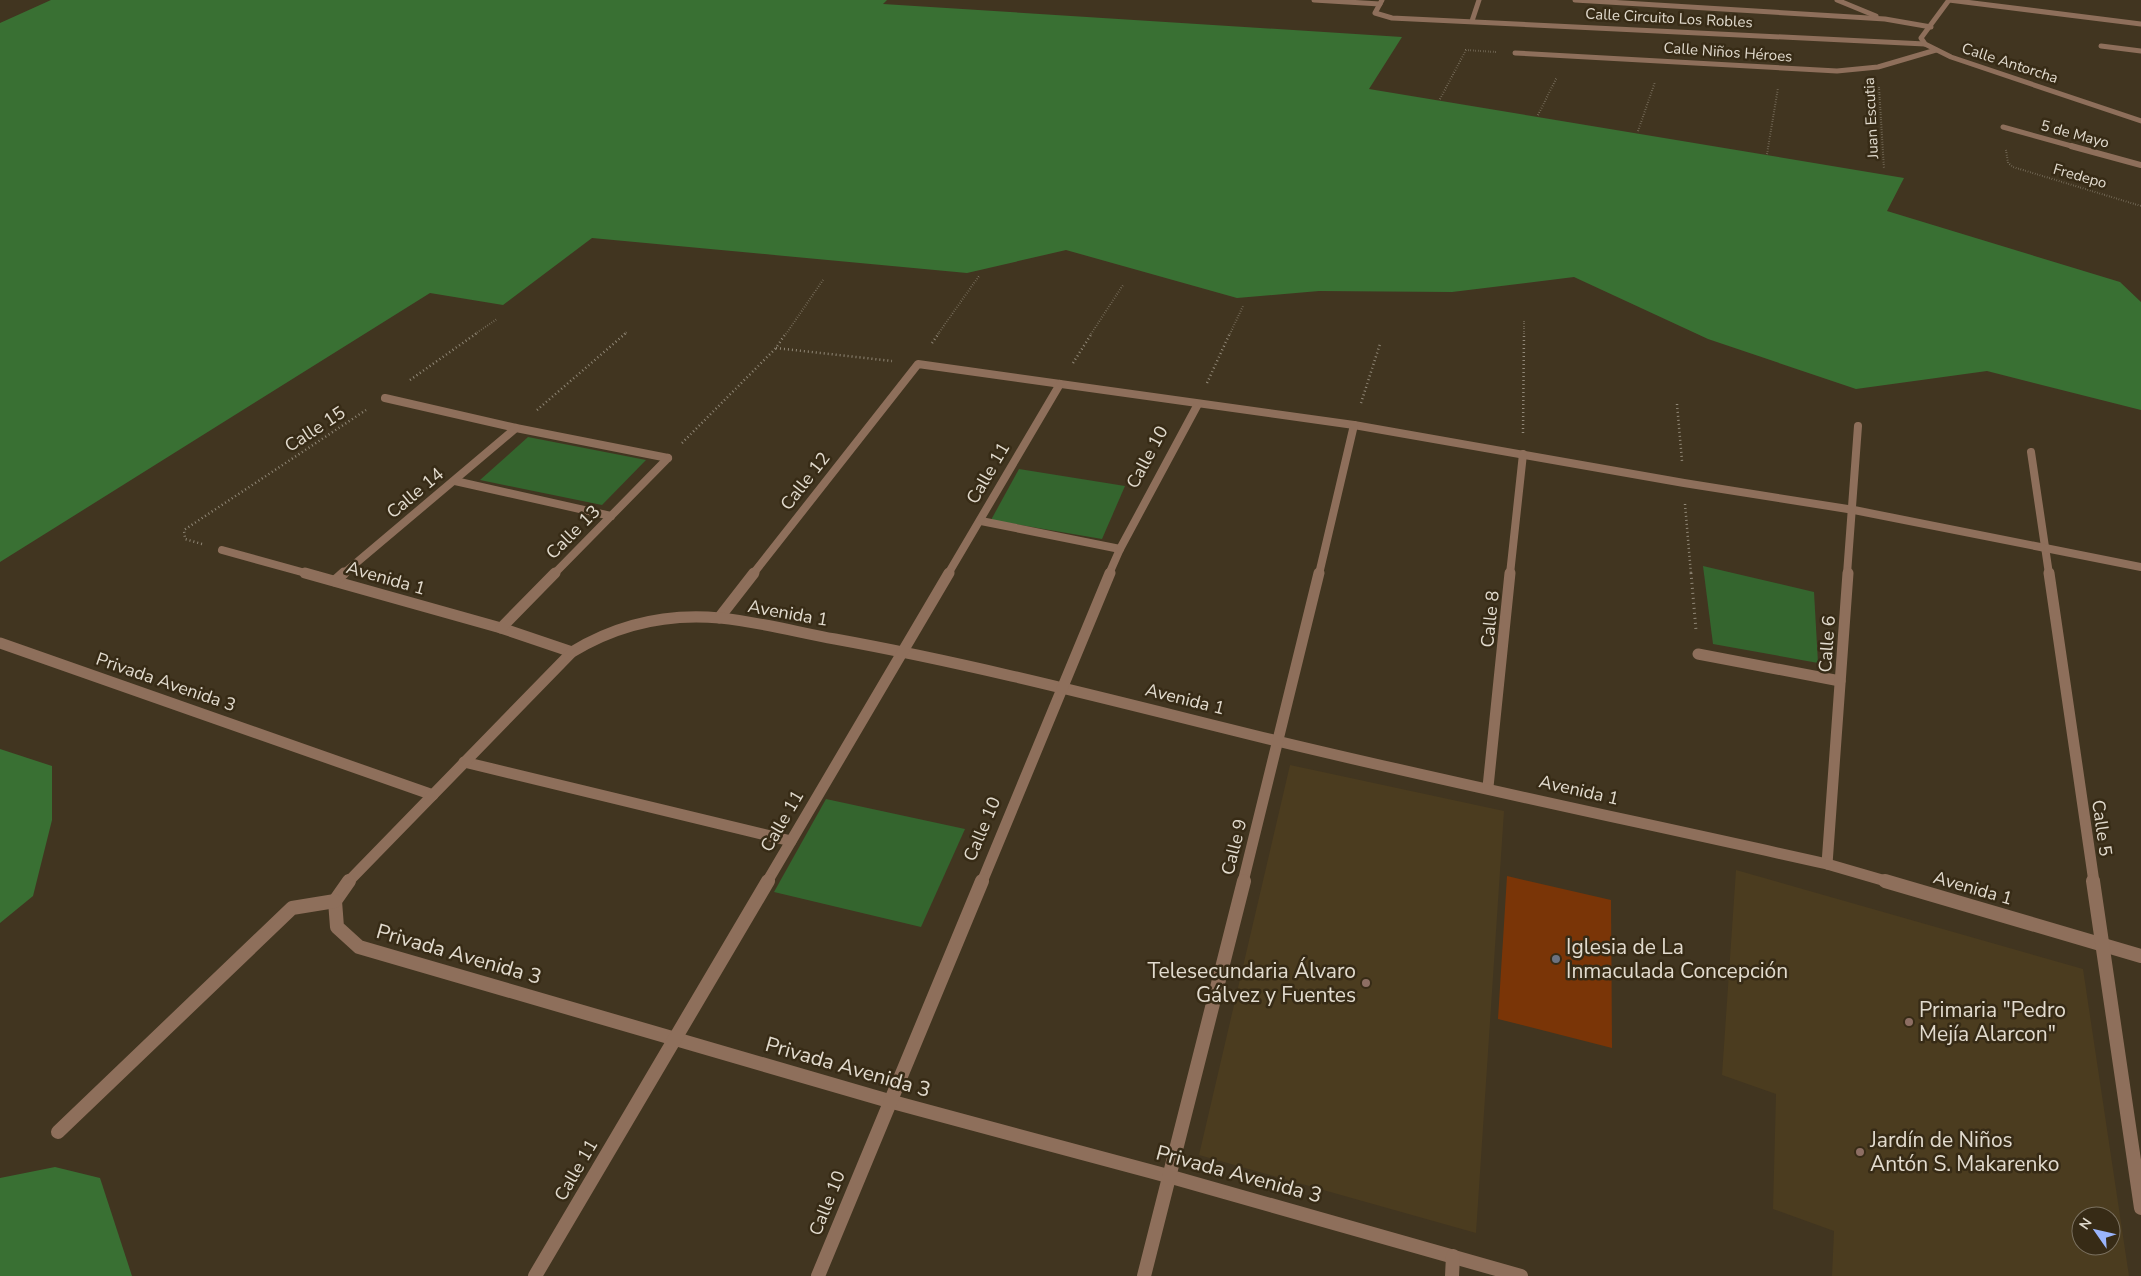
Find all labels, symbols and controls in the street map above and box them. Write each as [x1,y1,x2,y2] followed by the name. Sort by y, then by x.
[1585,4,1753,32] street label: Calle Circuito Los Robles
[1663,38,1793,66] street label: Calle Niños Héroes
[1959,38,2061,88] street label: Calle Antorcha
[1859,77,1883,160] street label: Juan Escutia
[2039,115,2111,153] street label: 5 de Mayo
[2051,159,2109,193] street label: Fredepo
[280,400,350,458] street label: Calle 15
[1121,421,1173,493] street label: Calle 10
[961,438,1015,508] street label: Calle 11
[775,447,835,515] street label: Calle 12
[381,462,449,524] street label: Calle 14
[541,500,605,564] street label: Calle 13
[344,555,428,601] street label: Avenida 1
[1475,589,1505,649] street label: Calle 8
[746,594,830,632] street label: Avenida 1
[1813,615,1841,673] street label: Calle 6
[93,647,239,717] street label: Privada Avenida 3
[1143,678,1227,720] street label: Avenida 1
[1537,769,1621,811] street label: Avenida 1
[755,786,809,856] street label: Calle 11
[958,793,1006,865] street label: Calle 10
[2086,798,2118,858] street label: Calle 5
[1215,816,1253,878] street label: Calle 9
[1931,865,2015,911] street label: Avenida 1
[373,917,545,991] street label: Privada Avenida 3
[1566,933,1788,985] place label: Iglesia de La Inmaculada Concepción
[1550,953,1562,965] marker: Iglesia de La Inmaculada Concepción
[1147,957,1356,1009] place label: Telesecundaria Álvaro Gálvez y Fuentes
[1360,977,1372,989] marker: Telesecundaria Álvaro Gálvez y Fuentes
[1919,996,2066,1048] place label: Primaria "Pedro Mejía Alarcon"
[1903,1016,1915,1028] marker: Primaria "Pedro Mejía Alarcon"
[762,1030,934,1104] street label: Privada Avenida 3
[1869,1126,2059,1178] place label: Jardín de Niños Antón S. Makarenko
[549,1135,603,1205] street label: Calle 11
[1153,1138,1325,1210] street label: Privada Avenida 3
[1854,1146,1866,1158] marker: Jardín de Niños Antón S. Makarenko
[803,1167,851,1239] street label: Calle 10
[2071,1206,2121,1256] north arrow
[2075,1214,2096,1234] text: N

